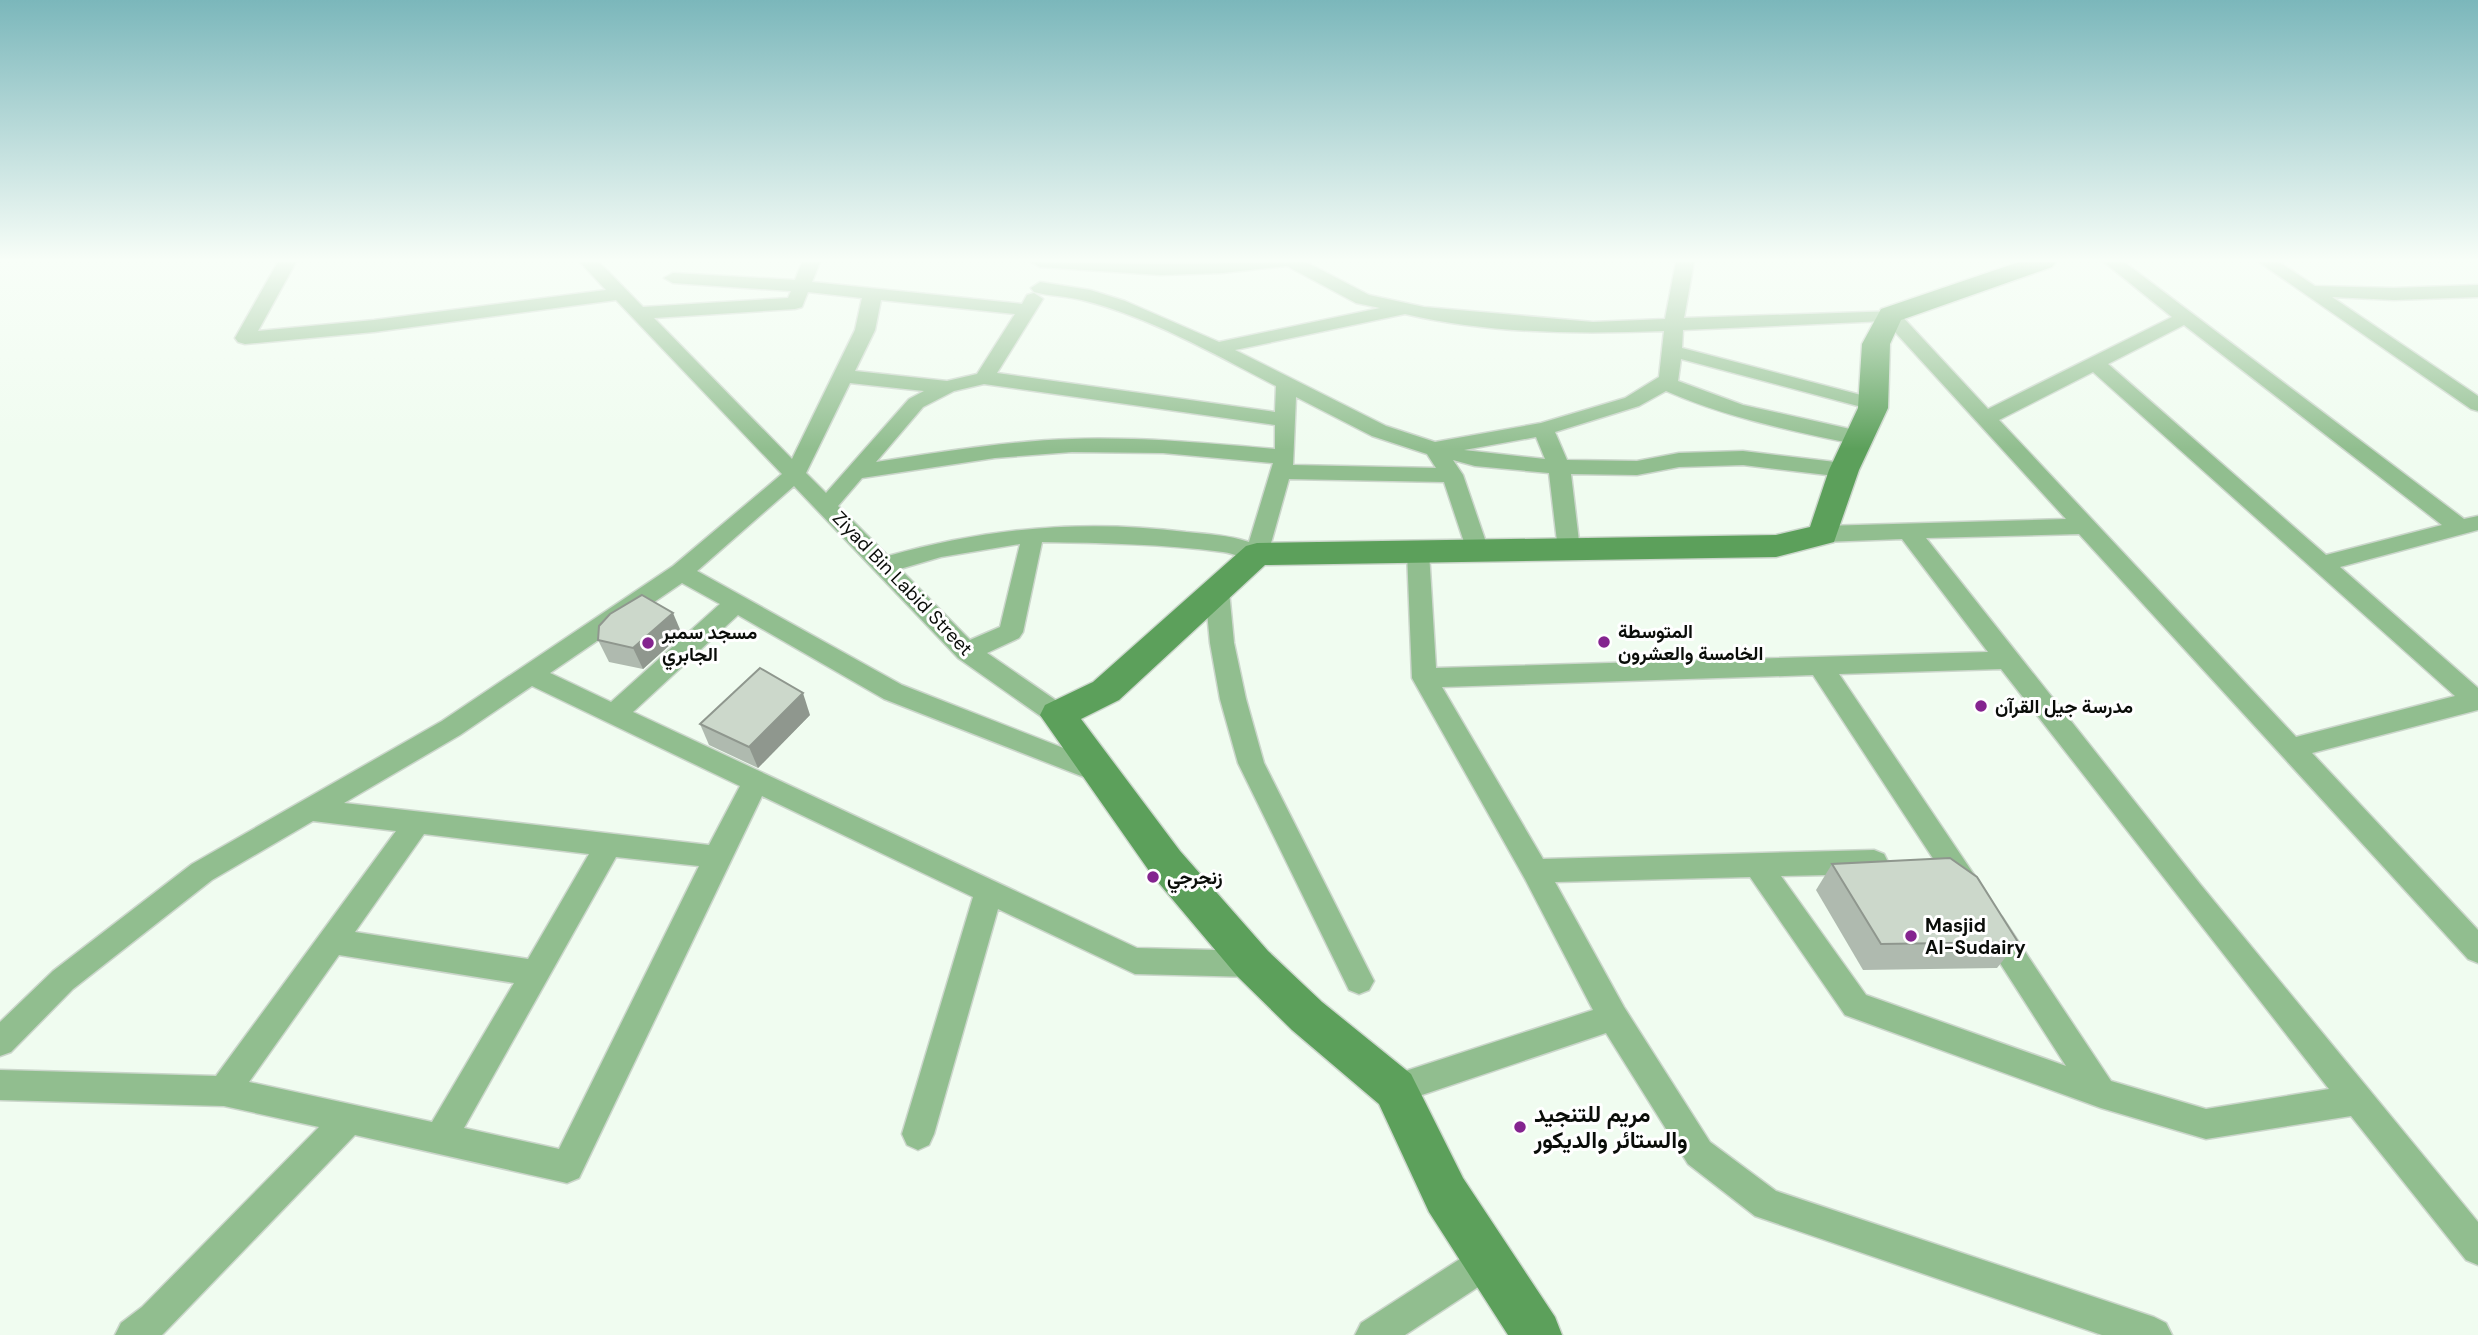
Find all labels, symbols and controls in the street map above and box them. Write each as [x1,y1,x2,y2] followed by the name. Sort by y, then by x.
[827,506,978,661] street label: Ziyad Bin Labid Street
[1618,619,1763,666] place label: المتوسطة الخامسة والعشرون
[661,620,757,671] place label: مسجد سمير الجابري
[1596,634,1612,650] marker: المتوسطة الخامسة والعشرون
[640,635,656,651] marker: مسجد سمير الجابري
[1995,694,2133,719] place label: مدرسة جيل القرآن
[1973,698,1989,714] marker: مدرسة جيل القرآن
[1167,865,1223,894] place label: زنجرجي
[1145,869,1161,885] marker: زنجرجي
[1925,913,2026,960] place label: Masjid Al-Sudairy
[1903,928,1919,944] marker: Masjid Al-Sudairy
[1533,1099,1688,1155] place label: مريم للتنجيد والستائر والديكور
[1512,1119,1528,1135] marker: مريم للتنجيد والستائر والديكور

